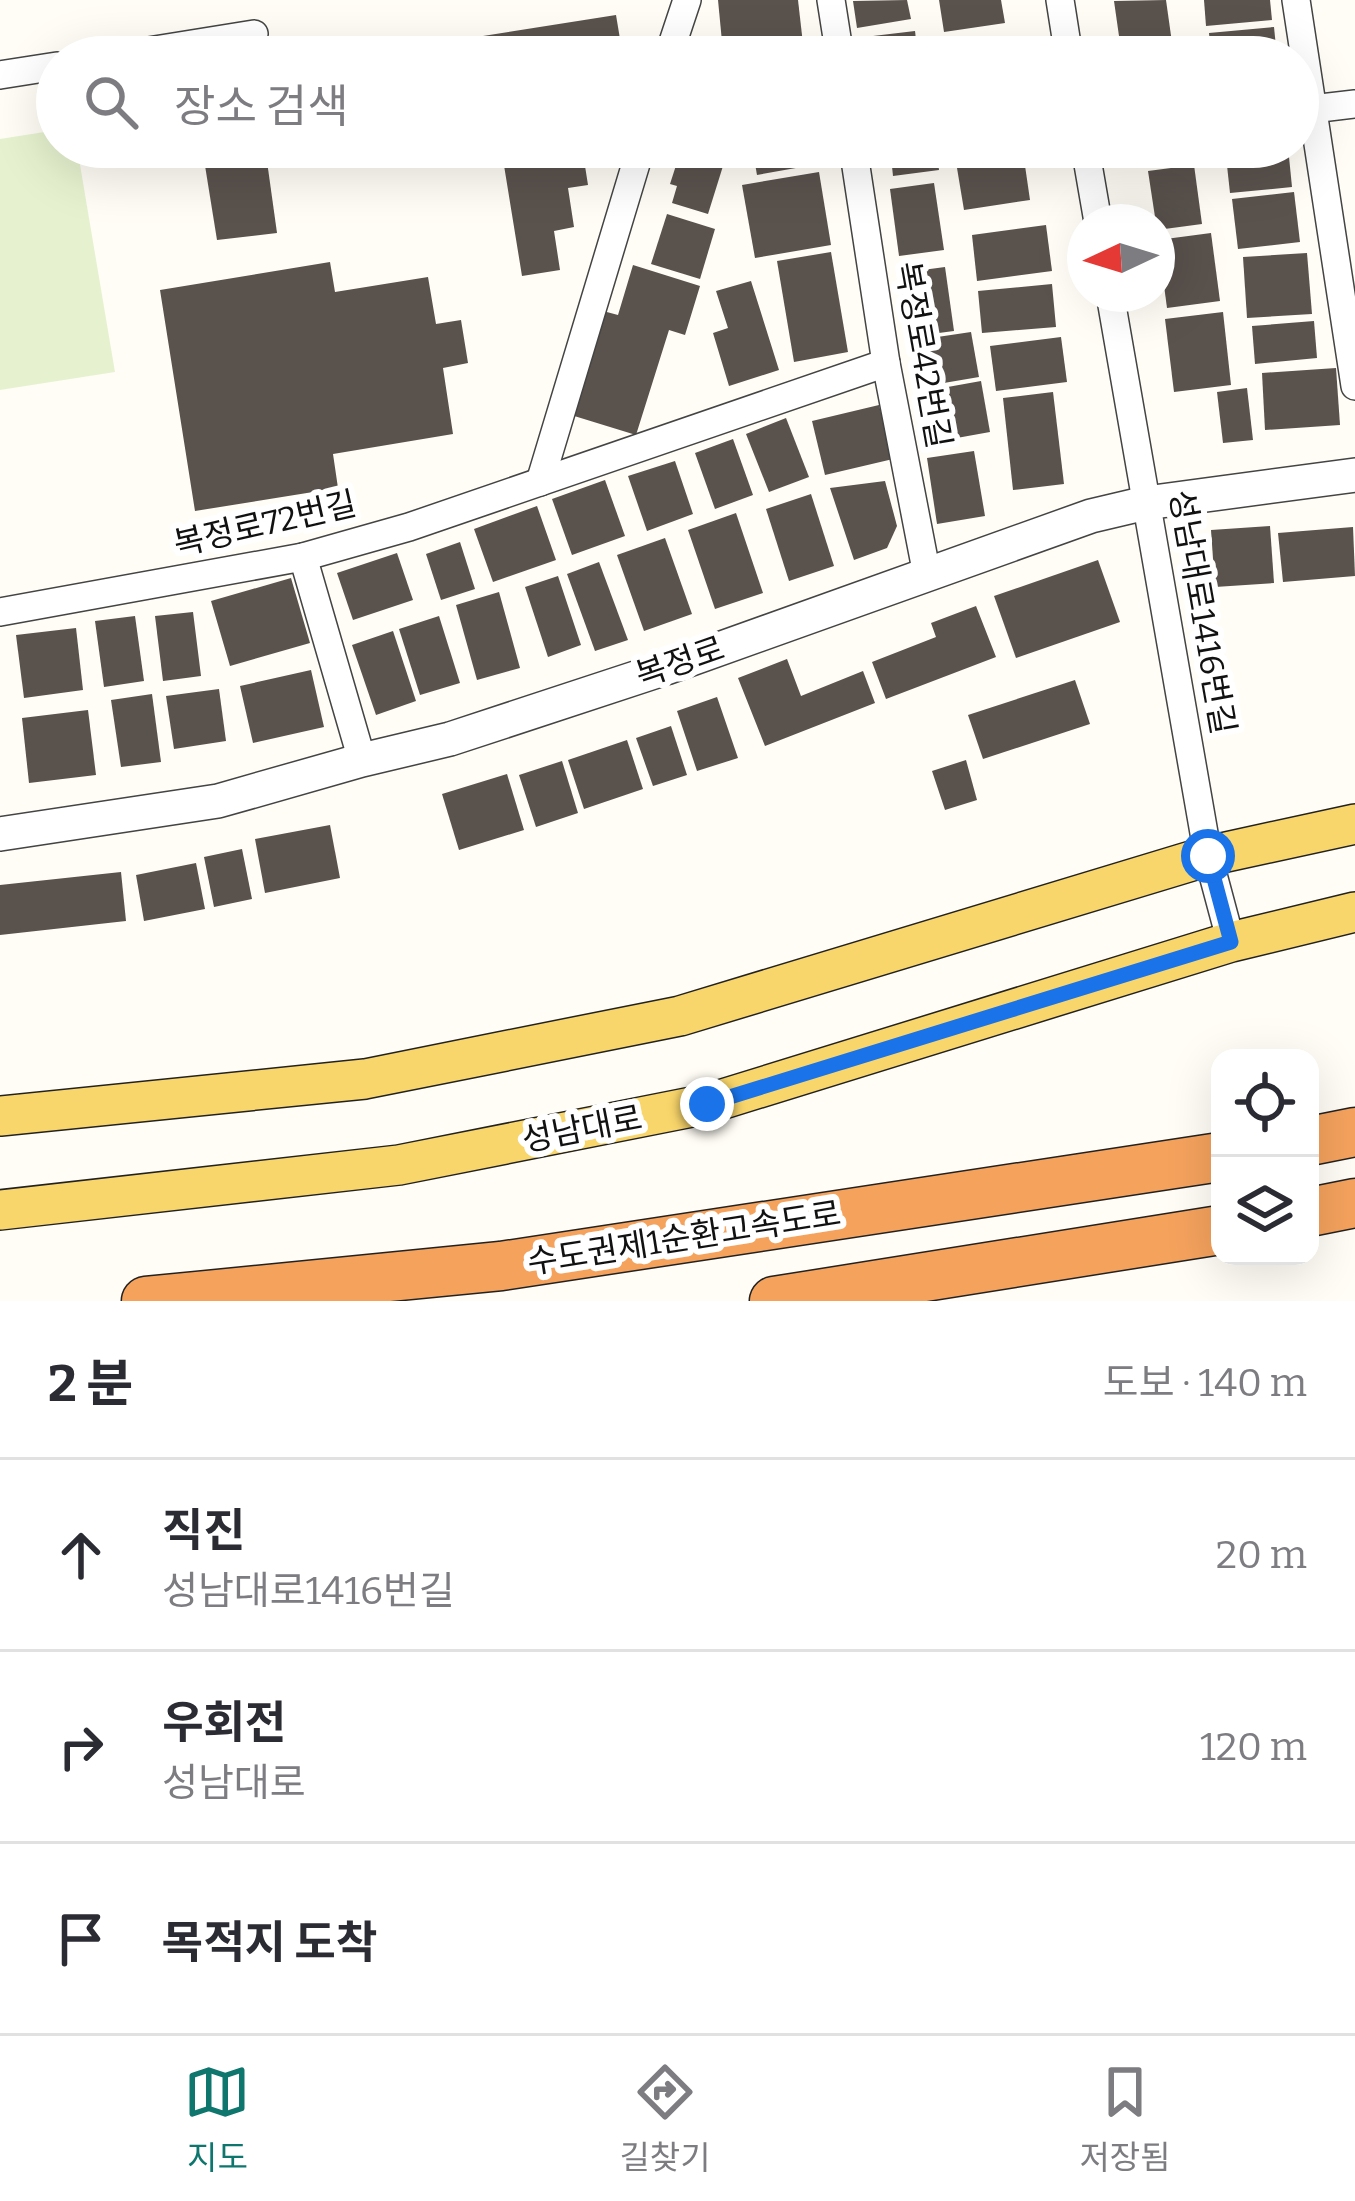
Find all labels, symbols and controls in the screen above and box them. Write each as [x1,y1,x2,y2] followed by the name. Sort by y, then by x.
[36,36,1319,168] search box
[78,69,144,135] icon: search
[174,80,349,134] text: 장소 검색
[1067,204,1175,312] north arrow
[887,258,959,452] street label: 복정로42번길
[170,484,360,564] street label: 복정로72번길
[1161,487,1243,737] street label: 성남대로1416번길
[630,628,730,696] street label: 복정로
[1181,829,1235,883] route start
[1211,1049,1319,1265] map controls
[1211,1049,1319,1157] button: locate
[680,1077,734,1131] route end
[519,1098,645,1160] street label: 성남대로
[1211,1157,1319,1265] button: layers
[524,1193,844,1283] street label: 수도권제1순환고속도로
[48,1353,133,1415] text: 2 분
[1103,1360,1307,1406] text: 도보 · 140 m
[162,1504,245,1558] text: 직진
[48,1522,114,1588] icon: ahead
[1216,1532,1307,1578] text: 20 m
[162,1568,455,1614] text: 성남대로1416번길
[162,1696,286,1750] text: 우회전
[48,1714,114,1780] icon: right
[1200,1724,1307,1770] text: 120 m
[162,1760,306,1806] text: 성남대로
[48,1906,114,1972] icon: arrive
[162,1916,377,1970] text: 목적지 도착
[184,2059,250,2179] tab: 지도
[619,2059,711,2179] tab: 길찾기
[1079,2059,1171,2179] tab: 저장됨

